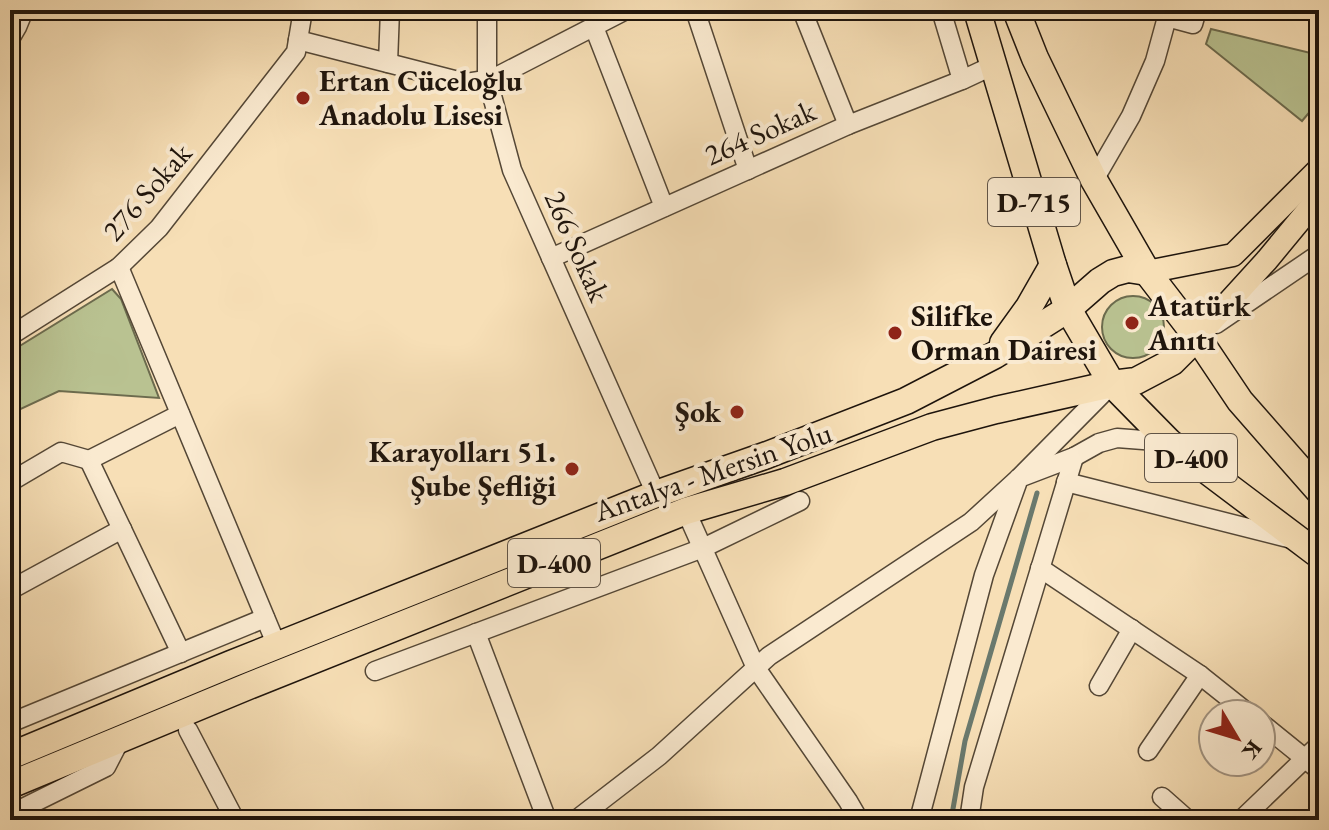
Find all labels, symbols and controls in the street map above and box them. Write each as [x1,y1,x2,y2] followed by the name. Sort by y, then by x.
[318,61,523,134] place label: Ertan Cüceloğlu Anadolu Lisesi
[294,89,312,107] marker: Ertan Cüceloğlu Anadolu Lisesi
[698,90,822,174] street label: 264 Sokak
[93,134,201,249] street label: 276 Sokak
[988,178,1080,226] road number: D-715
[536,184,620,308] street label: 266 Sokak
[1147,286,1251,359] place label: Atatürk Anıtı
[911,296,1097,369] place label: Silifke Orman Dairesi
[1123,314,1141,332] marker: Atatürk Anıtı
[886,324,904,342] marker: Silifke Orman Dairesi
[675,392,722,431] place label: Şok
[728,403,746,421] marker: Şok
[588,413,837,531] street label: Antalya - Mersin Yolu
[369,432,556,505] place label: Karayolları 51. Şube Şefliği
[1145,434,1237,482] road number: D-400
[563,460,581,478] marker: Karayolları 51. Şube Şefliği
[508,539,600,587] road number: D-400
[1197,698,1277,778] north arrow
[1236,734,1269,766] text: K

